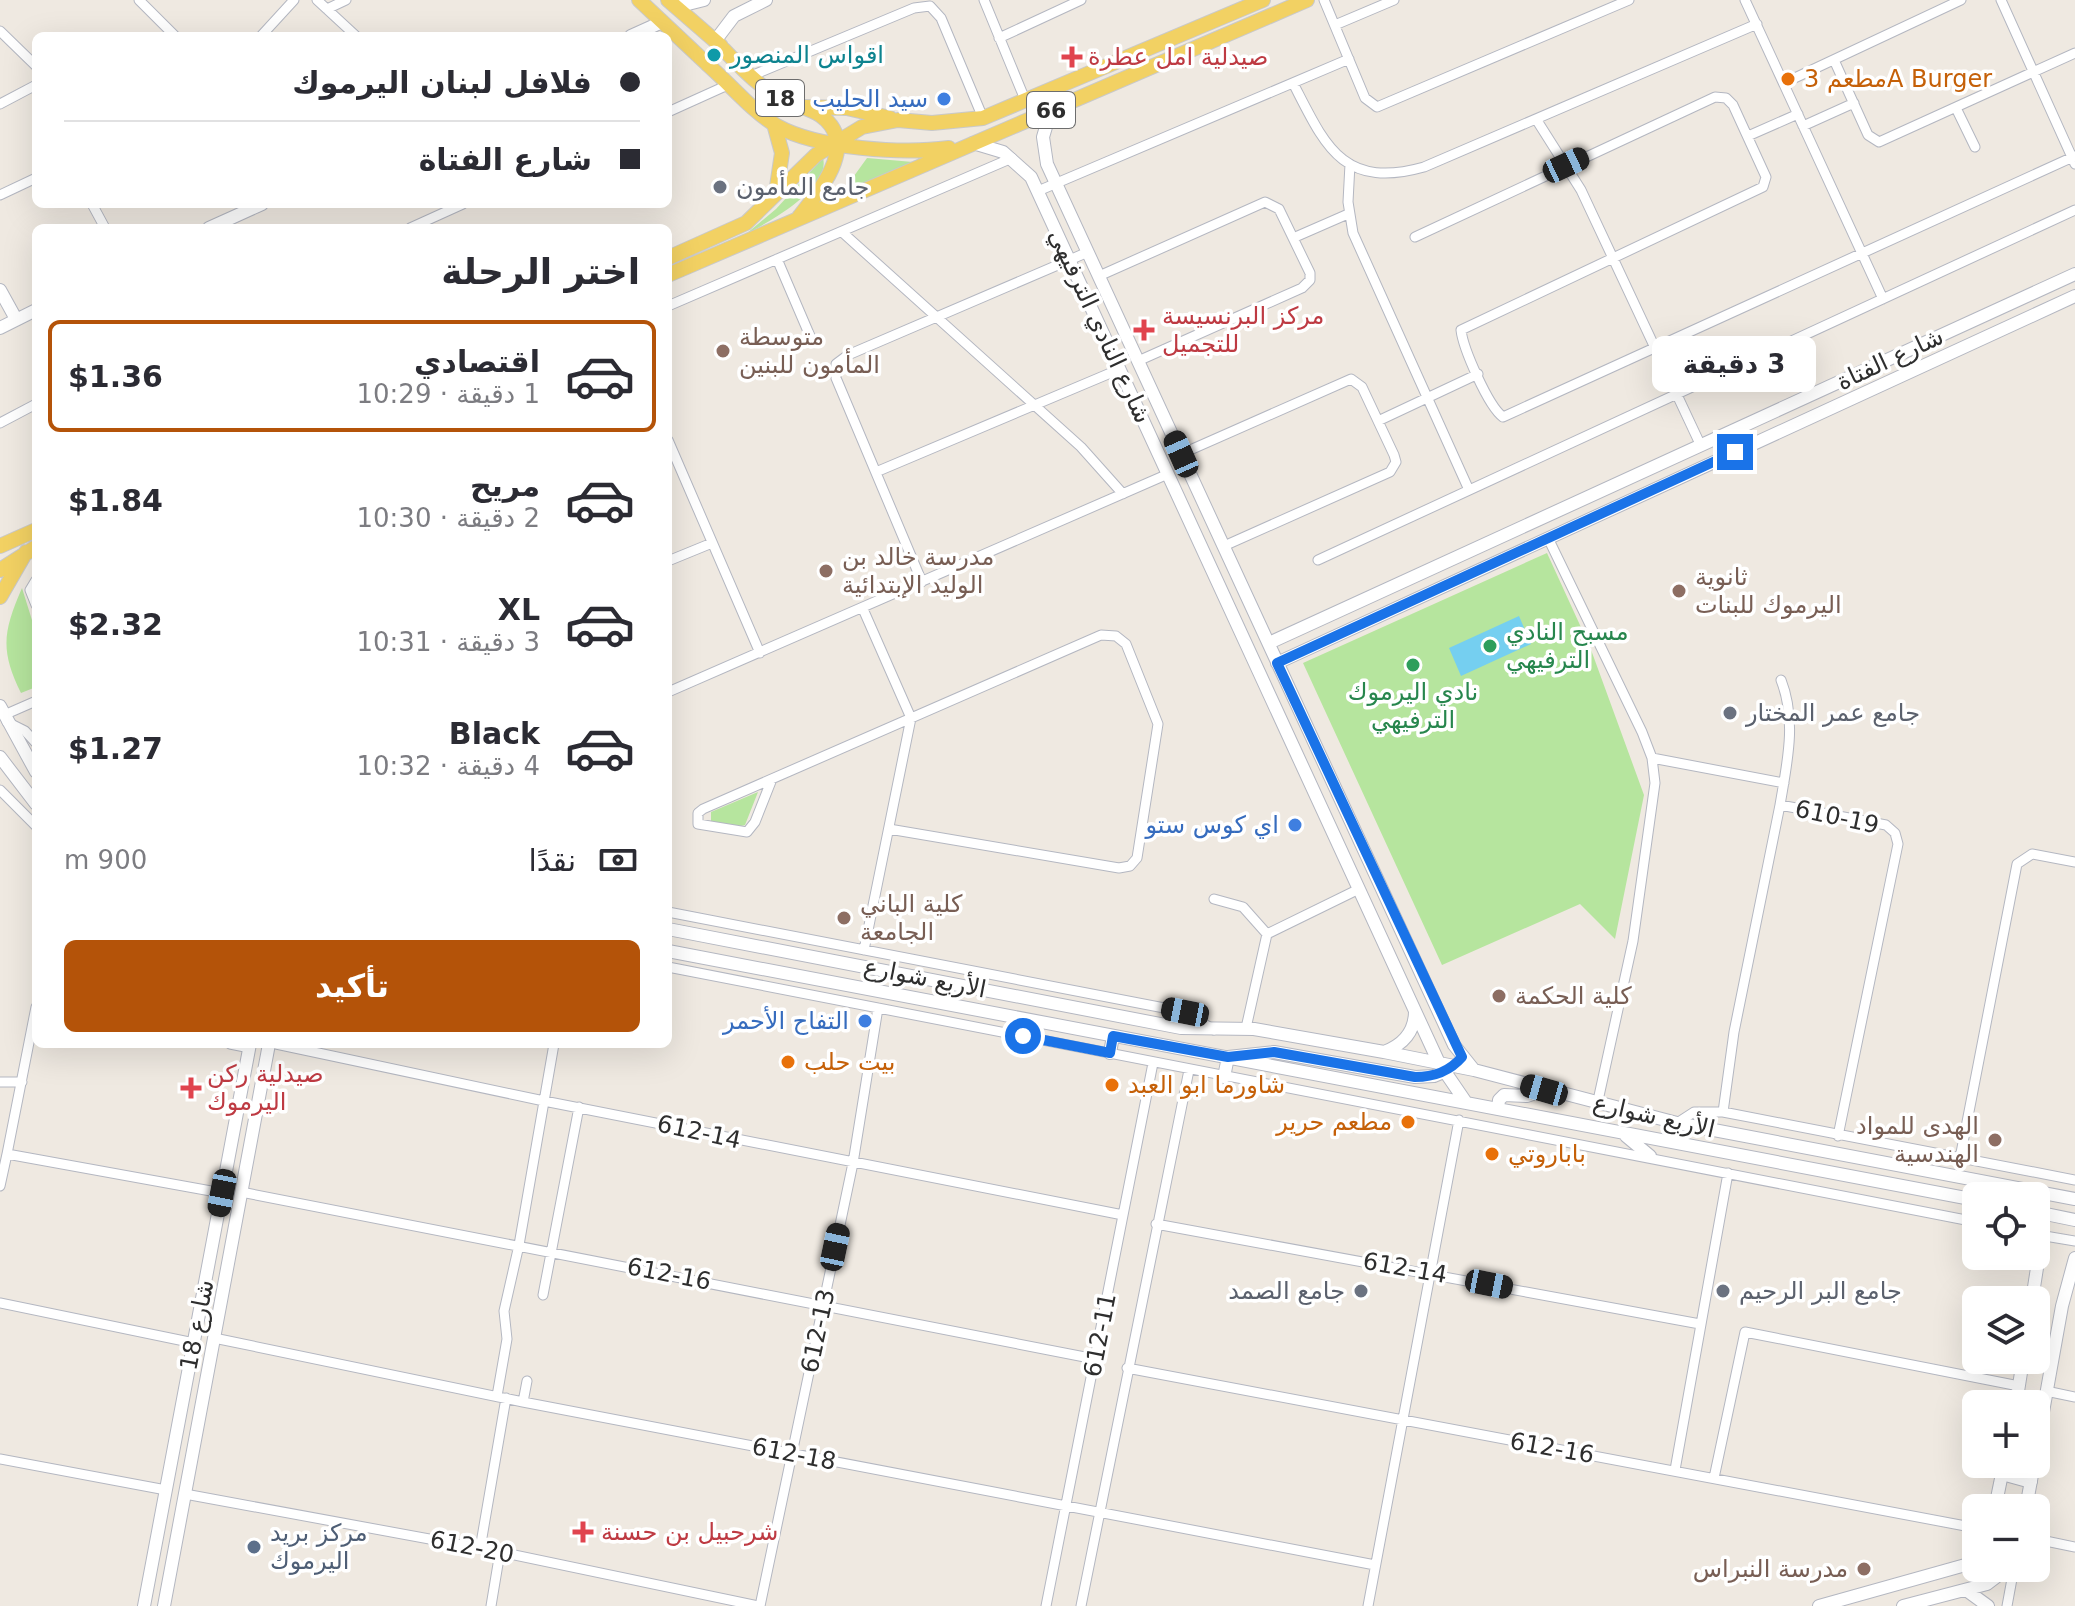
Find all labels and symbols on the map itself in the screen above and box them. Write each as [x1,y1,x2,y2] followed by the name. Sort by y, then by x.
[729,41,884,69] place label: اقواس المنصور
[1088,43,1268,71] place label: صيدلية امل عطرة
[705,46,723,64] marker: اقواس المنصور
[1063,48,1081,66] marker: صيدلية امل عطرة
[1804,65,1992,93] place label: مطعم 3A Burger
[1779,70,1797,88] marker: مطعم 3A Burger
[756,80,804,116] road number: 18
[812,85,928,113] place label: سيد الحليب
[935,90,953,108] marker: سيد الحليب
[1027,92,1075,128] road number: 66
[1539,144,1593,186] car
[736,170,869,201] place label: جامع المأمون
[711,178,729,196] marker: جامع المأمون
[1043,225,1157,427] street label: شارع النادي الترفيهي
[1162,302,1324,358] place label: مركز البرنسيسة للتجميل
[1133,319,1155,341] marker: مركز البرنسيسة للتجميل
[1832,322,1948,396] street label: شارع الفتاة
[739,323,880,379] place label: متوسطة المأمون للبنين
[1653,336,1817,392] callout: 3 دقيقة
[714,342,732,360] marker: متوسطة المأمون للبنين
[1160,427,1202,481] car
[1717,434,1753,470] route end
[842,543,994,599] place label: مدرسة خالد بن الوليد الإبتدائية
[817,562,835,580] marker: مدرسة خالد بن الوليد الإبتدائية
[1695,563,1842,619] place label: ثانوية اليرموك للبنات
[1670,582,1688,600] marker: ثانوية اليرموك للبنات
[1506,618,1629,674] place label: مسبح النادي الترفيهي
[1481,637,1499,655] marker: مسبح النادي الترفيهي
[1404,656,1422,674] marker: نادي اليرموك الترفيهي
[1348,678,1478,734] place label: نادي اليرموك الترفيهي
[1745,699,1920,727] place label: جامع عمر المختار
[1721,704,1739,722] marker: جامع عمر المختار
[1793,794,1881,840] street label: 610-19
[1144,811,1279,839] place label: اي كوس ستو
[1286,816,1304,834] marker: اي كوس ستو
[860,890,963,946] place label: كلية الباني الجامعة
[835,909,853,927] marker: كلية الباني الجامعة
[861,951,989,1004] street label: الأربع شوارع
[1515,982,1632,1010] place label: كلية الحكمة
[1490,987,1508,1005] marker: كلية الحكمة
[1159,996,1211,1028] car
[722,1006,849,1035] place label: التفاح الأحمر
[856,1012,874,1030] marker: التفاح الأحمر
[1005,1018,1041,1054] route start
[804,1048,895,1076] place label: بيت حلب
[779,1053,797,1071] marker: بيت حلب
[207,1060,324,1116] place label: صيدلية ركن اليرموك
[1128,1071,1285,1099] place label: شاورما ابو العبد
[1518,1072,1570,1108] car
[1103,1076,1121,1094] marker: شاورما ابو العبد
[182,1079,200,1097] marker: صيدلية ركن اليرموك
[1590,1087,1718,1144] street label: الأربع شوارع
[1275,1108,1392,1136] place label: مطعم حرير
[655,1109,743,1155] street label: 612-14
[1856,1112,1979,1168] place label: الهدى للمواد الهندسية
[1399,1113,1417,1131] marker: مطعم حرير
[1986,1131,2004,1149] marker: الهدى للمواد الهندسية
[1508,1140,1586,1168] place label: باباروتي
[1483,1145,1501,1163] marker: باباروتي
[206,1167,238,1219] car
[818,1221,852,1273] car
[1361,1247,1449,1289] street label: 612-14
[625,1252,713,1296] street label: 612-16
[1463,1268,1515,1300] car
[175,1277,219,1373] street label: شارع 18
[1228,1277,1345,1305] place label: جامع الصمد
[1739,1277,1902,1305] place label: جامع البر الرحيم
[1352,1282,1370,1300] marker: جامع الصمد
[1714,1282,1732,1300] marker: جامع البر الرحيم
[795,1287,841,1375] street label: 612-13
[1078,1291,1122,1379] street label: 612-11
[1508,1427,1596,1469] street label: 612-16
[750,1432,838,1476] street label: 612-18
[601,1518,778,1546] place label: شرحبيل بن حسنة
[270,1519,368,1575] place label: مركز بريد اليرموك
[572,1521,594,1543] marker: شرحبيل بن حسنة
[428,1525,516,1569] street label: 612-20
[245,1538,263,1556] marker: مركز بريد اليرموك
[1693,1555,1848,1583] place label: مدرسة النبراس
[1855,1560,1873,1578] marker: مدرسة النبراس

